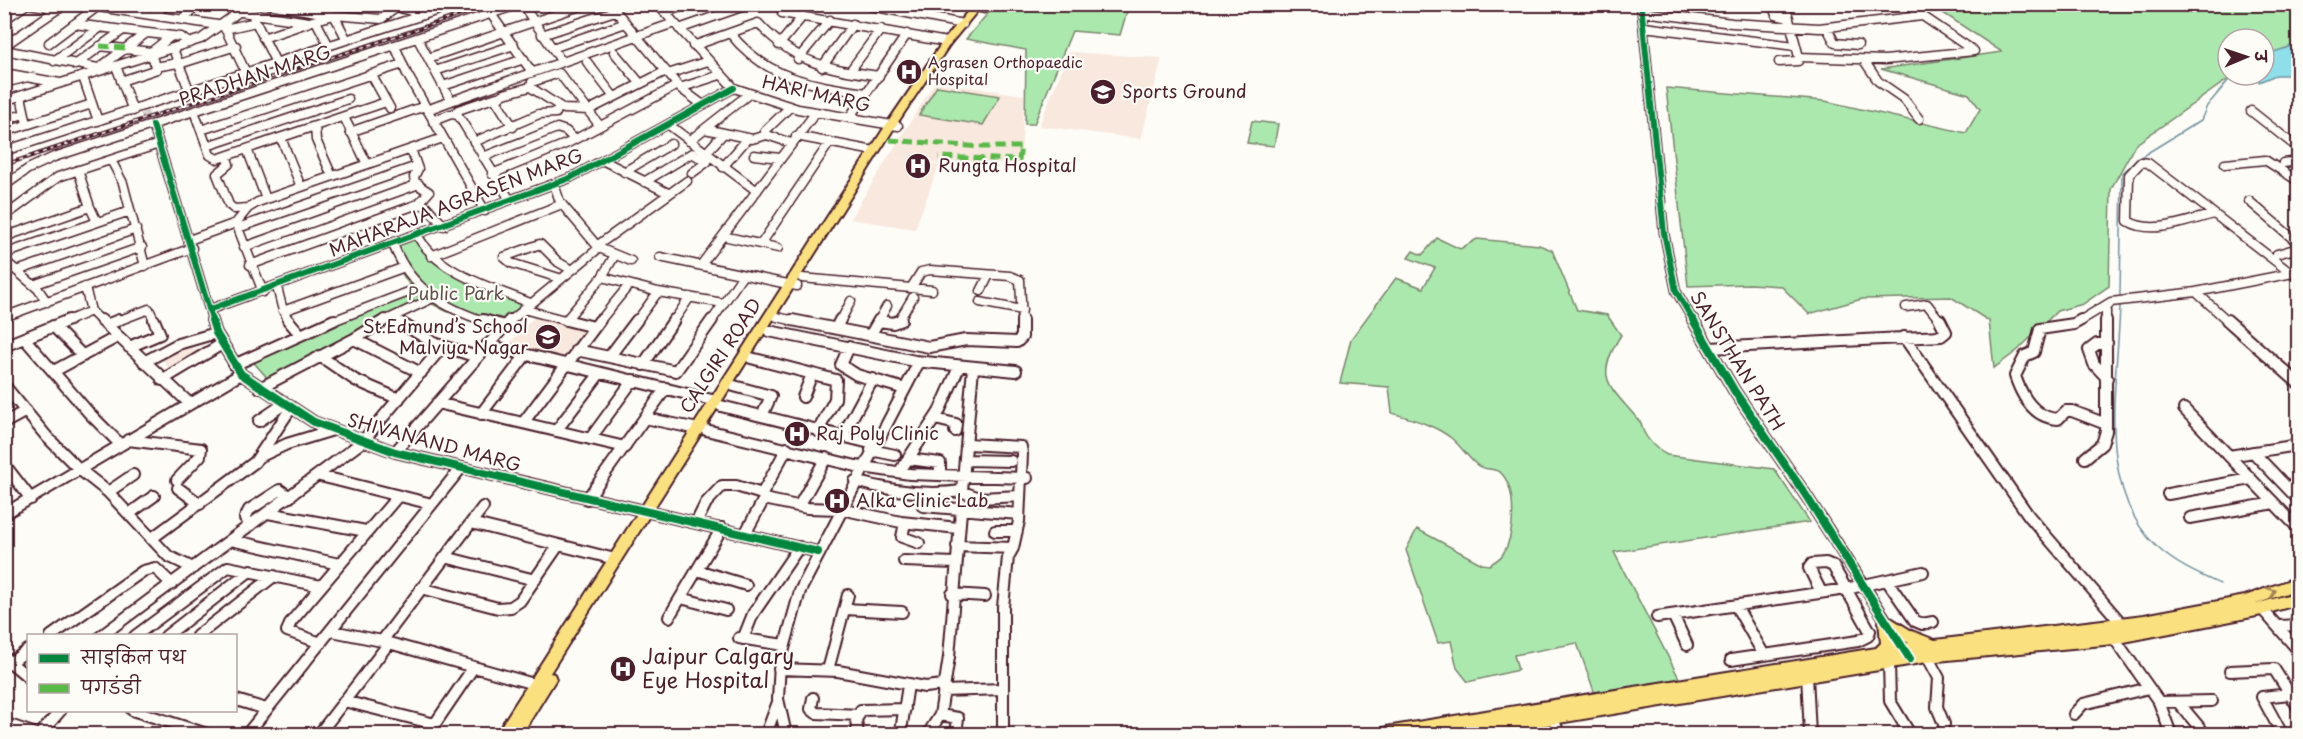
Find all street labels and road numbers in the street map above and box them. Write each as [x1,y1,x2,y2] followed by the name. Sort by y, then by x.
[175,37,334,112] street label: PRADHAN MARG
[760,67,873,118] street label: HARI MARG
[325,141,586,263] street label: MAHARAJA AGRASEN MARG
[1684,285,1792,435] street label: SANSTHAN PATH
[672,292,767,418] street label: CALGIRI ROAD
[345,405,524,478] street label: SHIVANAND MARG

